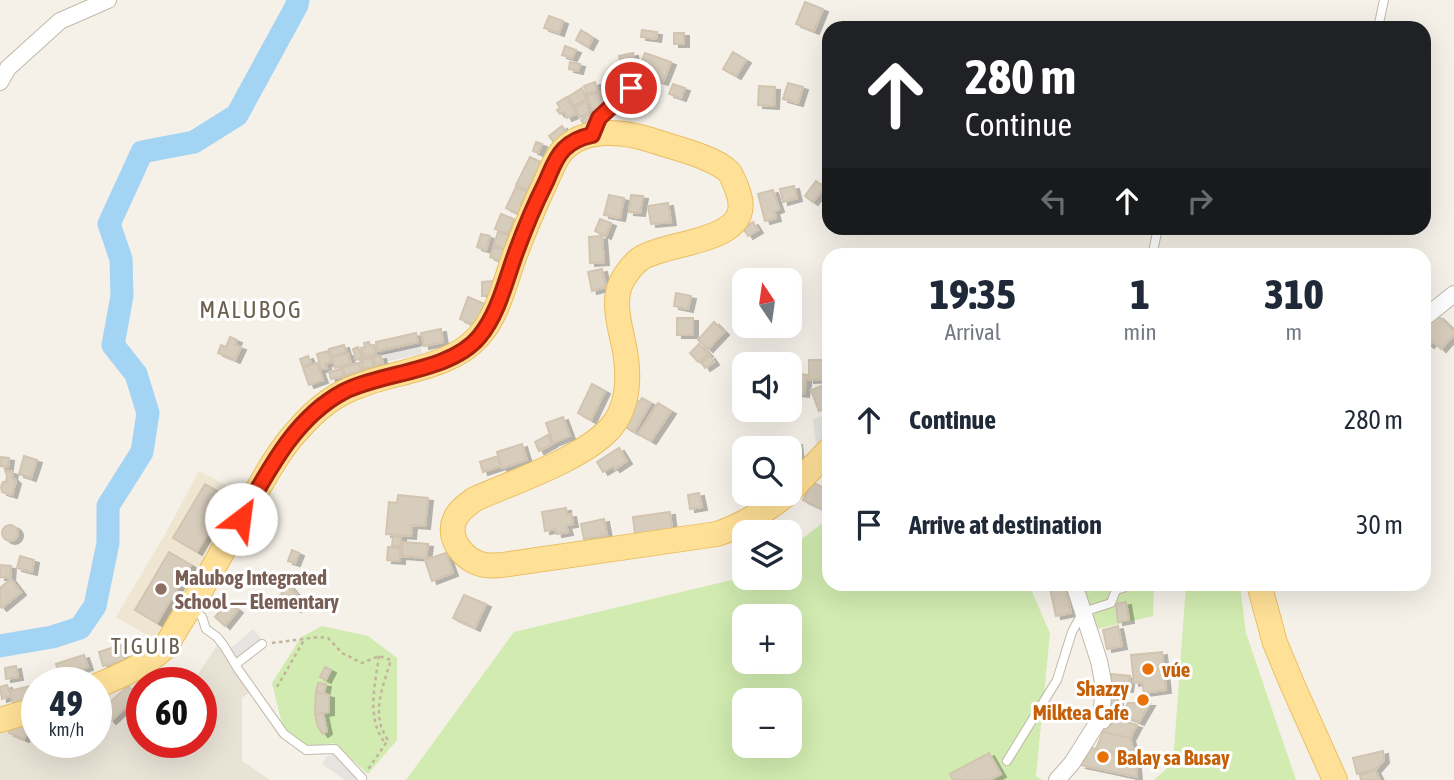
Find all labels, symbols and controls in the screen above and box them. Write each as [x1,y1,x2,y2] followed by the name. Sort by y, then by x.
[965,48,1076,104] text: 280 m
[850,49,941,140] icon: ahead
[601,58,661,118] pin
[612,69,650,107] icon: arrive
[965,106,1072,143] text: Continue
[1035,182,1073,220] icon: left
[1108,182,1146,220] icon: ahead
[1181,182,1219,220] icon: right
[732,268,802,338] north arrow
[732,268,802,758] map controls
[930,270,1016,318] text: 19:35
[1130,270,1150,318] text: 1
[1264,270,1323,318] text: 310
[199,296,303,323] district label: MALUBOG
[945,319,1001,345] text: Arrival
[1124,319,1157,345] text: min
[1286,319,1302,345] text: m
[732,352,802,422] button: sound
[850,401,888,439] icon: ahead
[909,405,996,435] text: Continue
[1344,405,1403,435] text: 280 m
[732,436,802,506] button: search
[204,482,278,556] position arrow
[850,506,888,544] icon: arrive
[909,510,1102,540] text: Arrive at destination
[1356,510,1403,540] text: 30 m
[732,520,802,590] button: layers
[175,565,339,613] place label: Malubog Integrated School — Elementary
[153,581,169,597] marker: Malubog Integrated School — Elementary
[732,604,802,674] button: +
[111,633,181,659] district label: TIGUIB
[1162,657,1190,681] place label: vúe
[1140,661,1156,677] marker: vúe
[126,667,217,758] speed limit sign: 60
[1033,676,1129,724] place label: Shazzy Milktea Cafe
[50,683,83,723] text: 49
[732,688,802,758] button: −
[1135,692,1151,708] marker: Shazzy Milktea Cafe
[49,719,84,740] text: km/h
[1117,745,1230,769] place label: Balay sa Busay
[1095,749,1111,765] marker: Balay sa Busay

